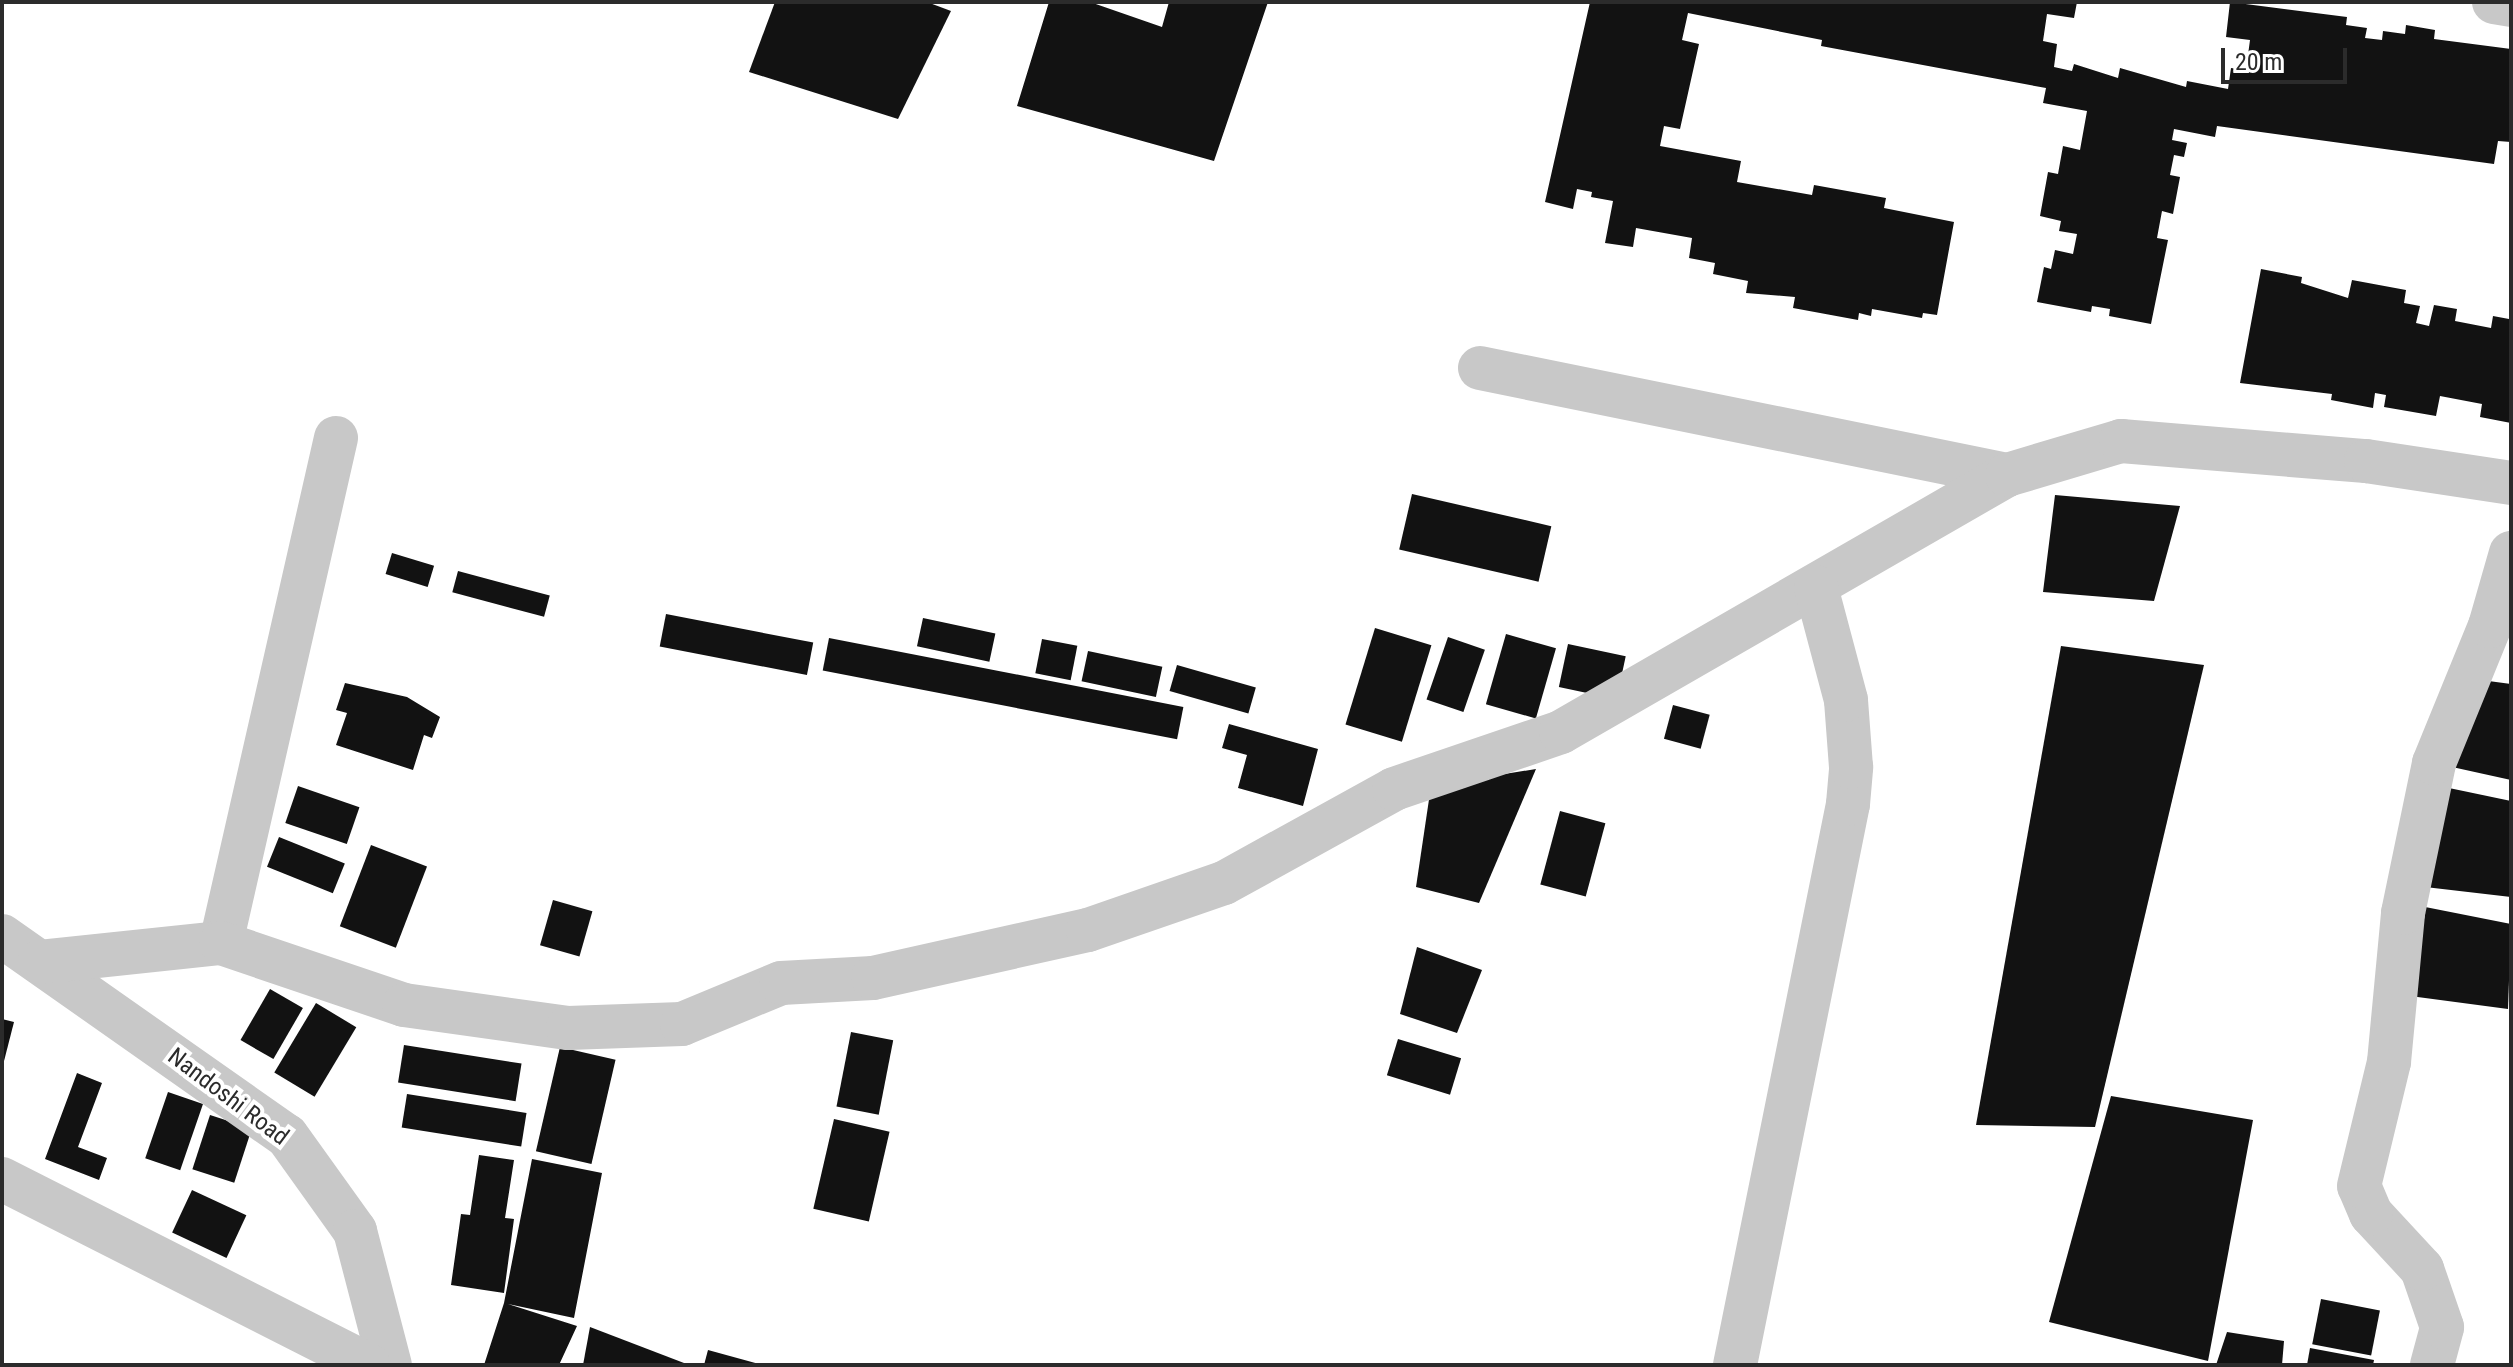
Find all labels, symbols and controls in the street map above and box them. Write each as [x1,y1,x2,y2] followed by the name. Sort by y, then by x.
[2225,32,2351,82] scale bar
[2235,48,2282,76] text: 20 m
[162,1042,294,1152] street label: Nandoshi Road

